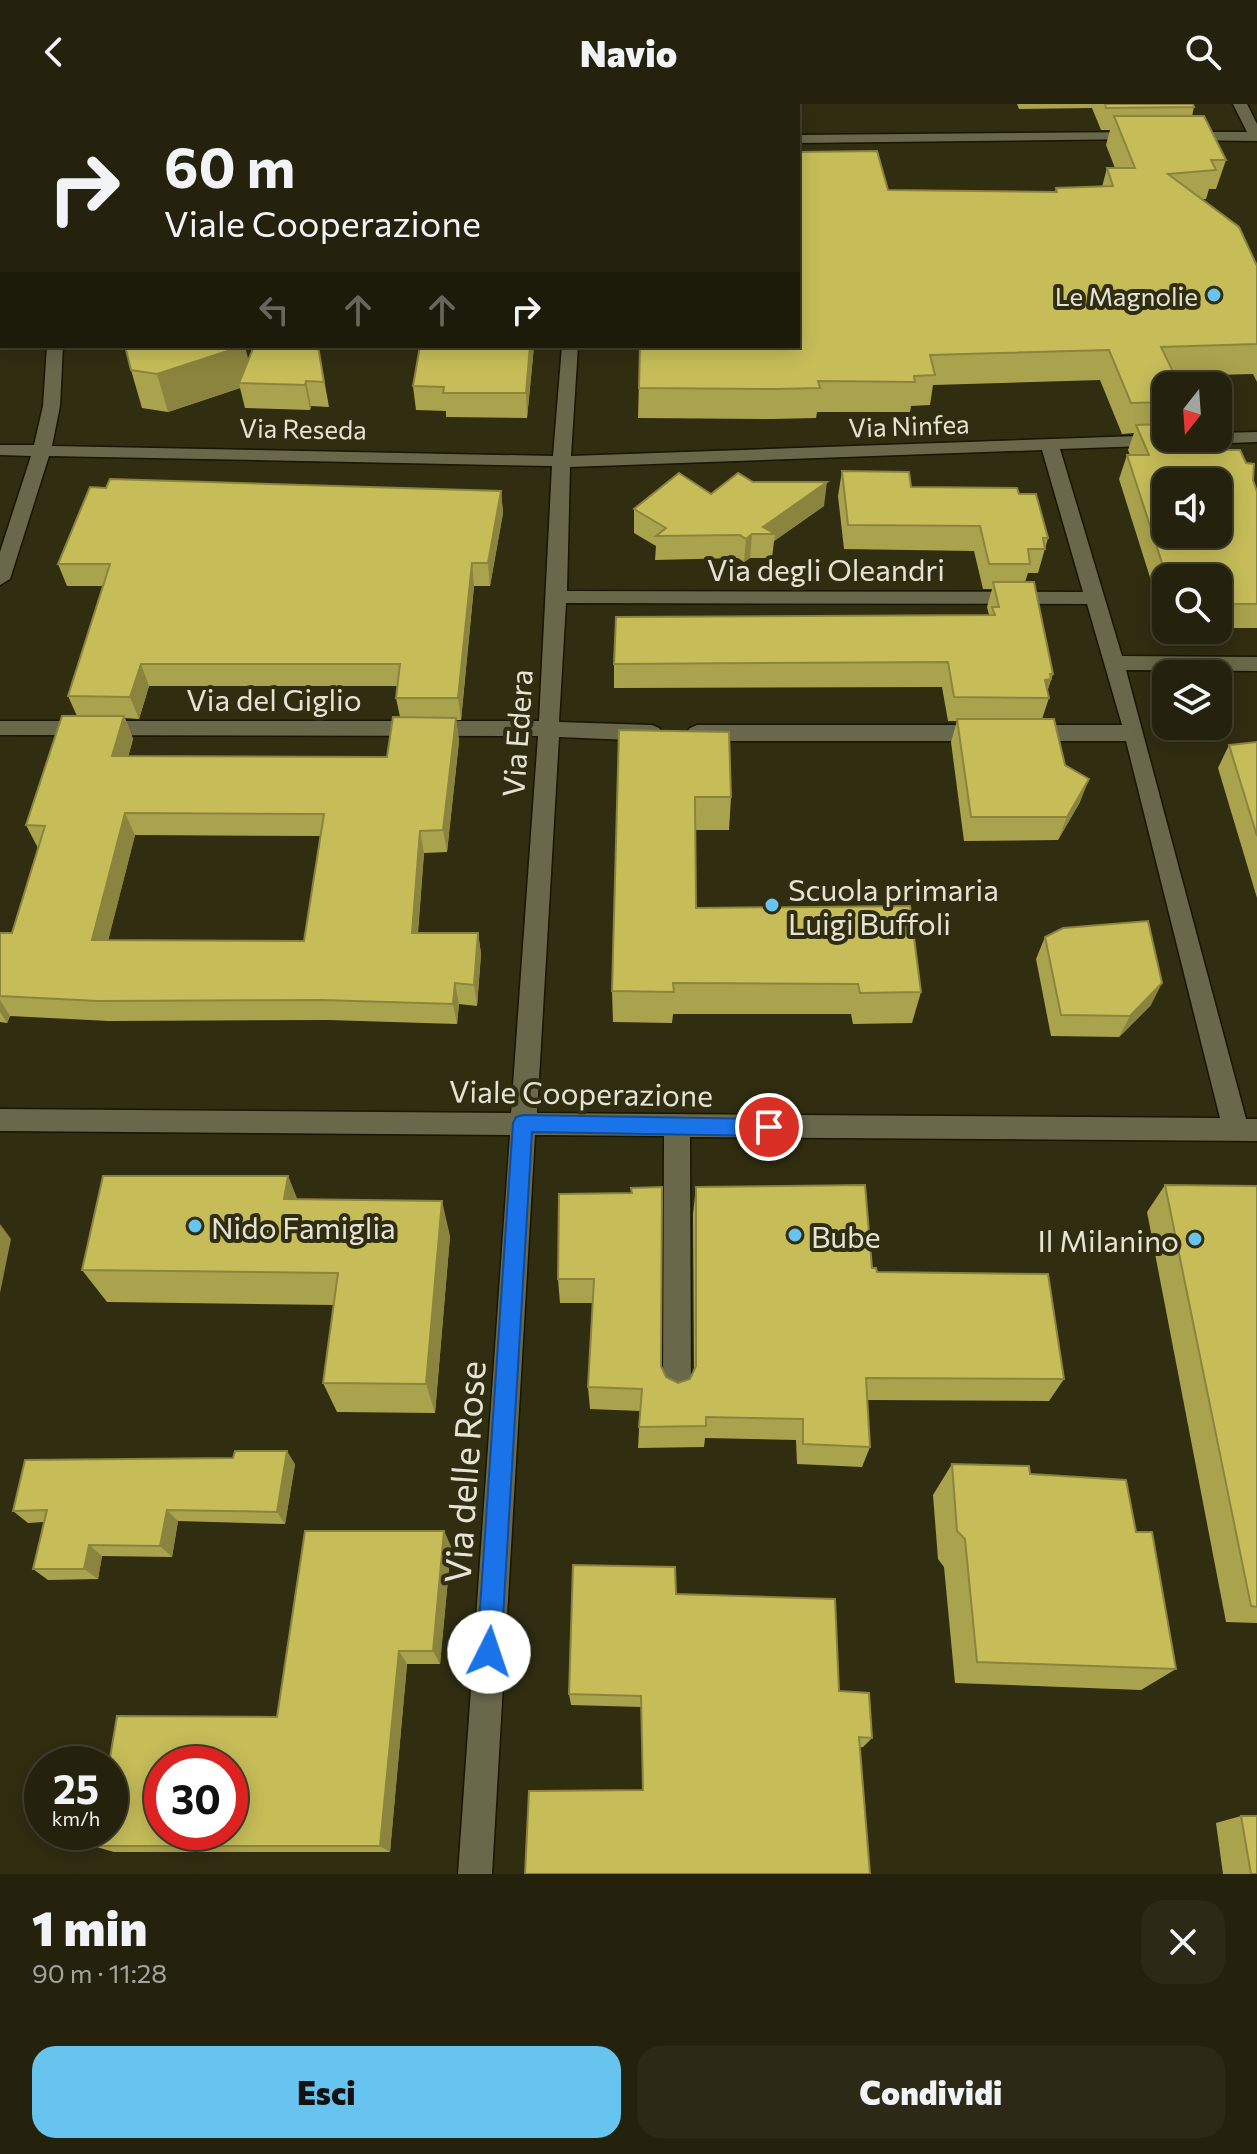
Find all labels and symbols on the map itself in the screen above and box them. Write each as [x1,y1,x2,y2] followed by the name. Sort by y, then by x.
[1055,280,1198,311] place label: Le Magnolie
[1205,286,1223,304] marker: Le Magnolie
[1152,372,1232,452] north arrow
[848,407,970,443] street label: Via Ninfea
[239,411,367,445] street label: Via Reseda
[707,550,945,587] street label: Via degli Oleandri
[493,668,539,798] street label: Via Edera
[186,680,362,717] street label: Via del Giglio
[788,870,999,941] place label: Scuola primaria Luigi Buffoli
[763,896,781,914] marker: Scuola primaria Luigi Buffoli
[449,1071,713,1113] street label: Viale Cooperazione
[735,1093,803,1161] pin
[211,1208,396,1245] place label: Nido Famiglia
[186,1217,204,1235] marker: Nido Famiglia
[811,1217,881,1254] place label: Bube
[1037,1221,1179,1258] place label: Il Milanino
[786,1226,804,1244] marker: Bube
[1186,1230,1204,1248] marker: Il Milanino
[433,1359,493,1585] street label: Via delle Rose
[447,1610,531,1694] position arrow
[144,1746,248,1850] speed limit sign: 30

